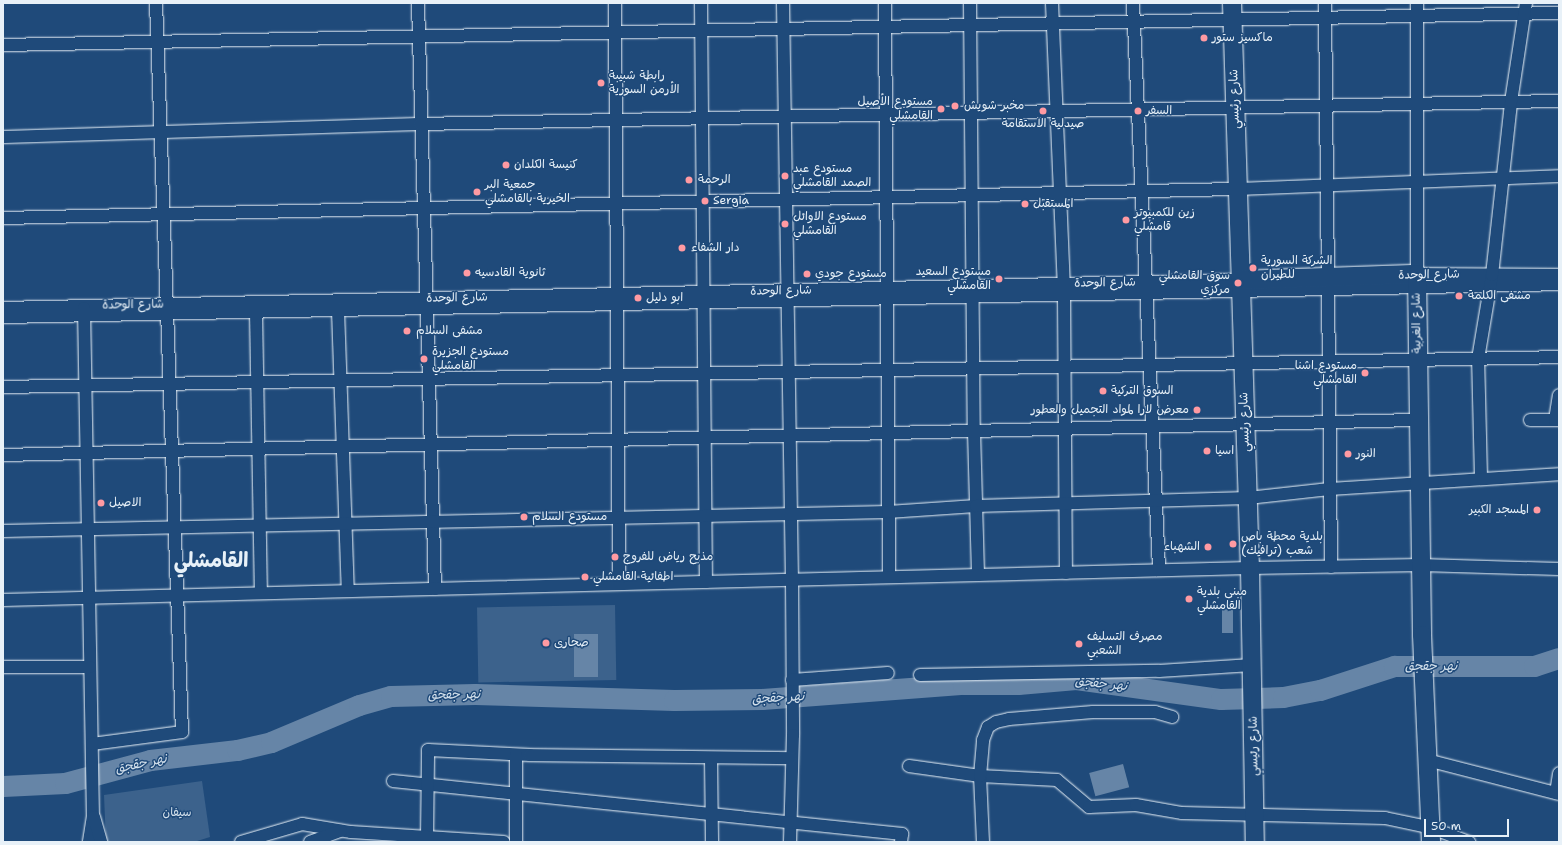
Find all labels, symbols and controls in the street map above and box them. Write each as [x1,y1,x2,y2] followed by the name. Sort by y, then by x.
[1212,31,1273,45] place label: ماكسيز ستور
[1199,33,1209,43] marker: ماكسيز ستور
[609,69,680,97] place label: رابطة شبيبة اﻷرمن السورية
[1227,69,1243,129] street label: شارع رئيسي
[596,78,606,88] marker: رابطة شبيبة اﻷرمن السورية
[857,95,933,123] place label: مستودع الأصيل القامشلي
[964,99,1024,113] place label: مخبر شويش
[949,100,961,112] marker: مخبر شويش
[936,104,946,114] marker: مستودع الأصيل القامشلي
[1146,104,1172,118] place label: السفر
[1038,106,1048,116] marker: صيدلية الاستقامة
[1133,106,1143,116] marker: السفر
[1002,117,1084,131] place label: صيدلية الاستقامة
[514,158,578,172] place label: كنيسة الكلدان
[501,160,511,170] marker: كنيسة الكلدان
[793,162,871,190] place label: مستودع عبد الصمد القامشلي
[780,171,790,181] marker: مستودع عبد الصمد القامشلي
[698,173,731,187] place label: الرحمة
[683,174,695,186] marker: الرحمة
[485,178,570,206] place label: جمعية البر الخيرية بالقامشلي
[472,187,482,197] marker: جمعية البر الخيرية بالقامشلي
[713,194,749,208] place label: Sergia
[700,196,710,206] marker: Sergia
[1033,197,1073,211] place label: المستقبل
[1020,199,1030,209] marker: المستقبل
[1134,206,1195,234] place label: زين للكمبيوتر قامشلي
[793,210,867,238] place label: مستودع الاوائل القامشلي
[1121,215,1131,225] marker: زين للكمبيوتر قامشلي
[780,219,790,229] marker: مستودع الاوائل القامشلي
[691,241,739,255] place label: دار الشفاء
[676,242,688,254] marker: دار الشفاء
[1261,254,1332,282] place label: الشركة السورية للطيران
[1248,263,1258,273] marker: الشركة السورية للطيران
[916,265,991,293] place label: مستودع السعيد القامشلي
[475,266,545,280] place label: ثانوية القادسيه
[815,267,887,281] place label: مستودع جودي
[1398,267,1460,283] street label: شارع الوحدة
[462,268,472,278] marker: ثانوية القادسيه
[802,269,812,279] marker: مستودع جودي
[1159,269,1230,297] place label: سوق القامشلي مركزي
[994,274,1004,284] marker: مستودع السعيد القامشلي
[1074,275,1136,291] street label: شارع الوحدة
[1233,278,1243,288] marker: سوق القامشلي مركزي
[750,283,812,299] street label: شارع الوحدة
[1468,289,1531,303] place label: مشفى الكلمة
[426,290,488,306] street label: شارع الوحدة
[1453,290,1465,302] marker: مشفى الكلمة
[646,291,683,305] place label: ابو دليل
[1409,292,1425,354] street label: شارع الغربية
[633,293,643,303] marker: ابو دليل
[102,297,164,313] street label: شارع الوحدة
[416,324,483,338] place label: مشفى السلام
[401,325,413,337] marker: مشفى السلام
[432,345,509,373] place label: مستودع الجزيرة القامشلي
[419,354,429,364] marker: مستودع الجزيرة القامشلي
[1295,359,1357,387] place label: مستودع اشنا القامشلي
[1360,368,1370,378] marker: مستودع اشنا القامشلي
[1111,384,1173,398] place label: السوق التركية
[1098,386,1108,396] marker: السوق التركية
[1237,392,1253,452] street label: شارع رئيسي
[1031,403,1189,417] place label: معرض لارا لمواد التجميل والعطور
[1192,405,1202,415] marker: معرض لارا لمواد التجميل والعطور
[1215,444,1234,458] place label: اسيا
[1202,446,1212,456] marker: اسيا
[1356,447,1376,461] place label: النور
[1343,449,1353,459] marker: النور
[109,496,141,510] place label: الاصيل
[96,498,106,508] marker: الاصيل
[1469,503,1529,517] place label: المسجد الكبير
[1532,505,1542,515] marker: المسجد الكبير
[532,510,607,524] place label: مستودع السلام
[519,512,529,522] marker: مستودع السلام
[1241,530,1323,558] place label: بلدية محطة باص شعب (ترافيك)
[1228,539,1238,549] marker: بلدية محطة باص شعب (ترافيك)
[1164,540,1200,554] place label: الشهباء
[1203,542,1213,552] marker: الشهباء
[174,548,248,572] district label: القامشلي
[623,550,713,564] place label: مذبح رياض للفروج
[610,552,620,562] marker: مذبح رياض للفروج
[593,570,673,584] place label: اطفائية القامشلي
[580,572,590,582] marker: اطفائية القامشلي
[1197,585,1247,613] place label: مبنى بلدية القامشلي
[1184,594,1194,604] marker: مبنى بلدية القامشلي
[1087,630,1162,658] place label: مصرف التسليف الشعبي
[554,636,589,650] place label: صحارى
[541,638,551,648] marker: صحارى
[1074,639,1084,649] marker: مصرف التسليف الشعبي
[1405,658,1457,674] water label: نهر جقجق
[1074,673,1128,695] water label: نهر جقجق
[428,687,480,703] water label: نهر جقجق
[751,689,805,707] water label: نهر جقجق
[1246,716,1262,776] street label: شارع رئيسي
[114,751,168,777] water label: نهر جقجق
[162,806,192,820] park label: سيفان
[1426,811,1511,837] scale bar
[1431,818,1461,834] text: 50 m

